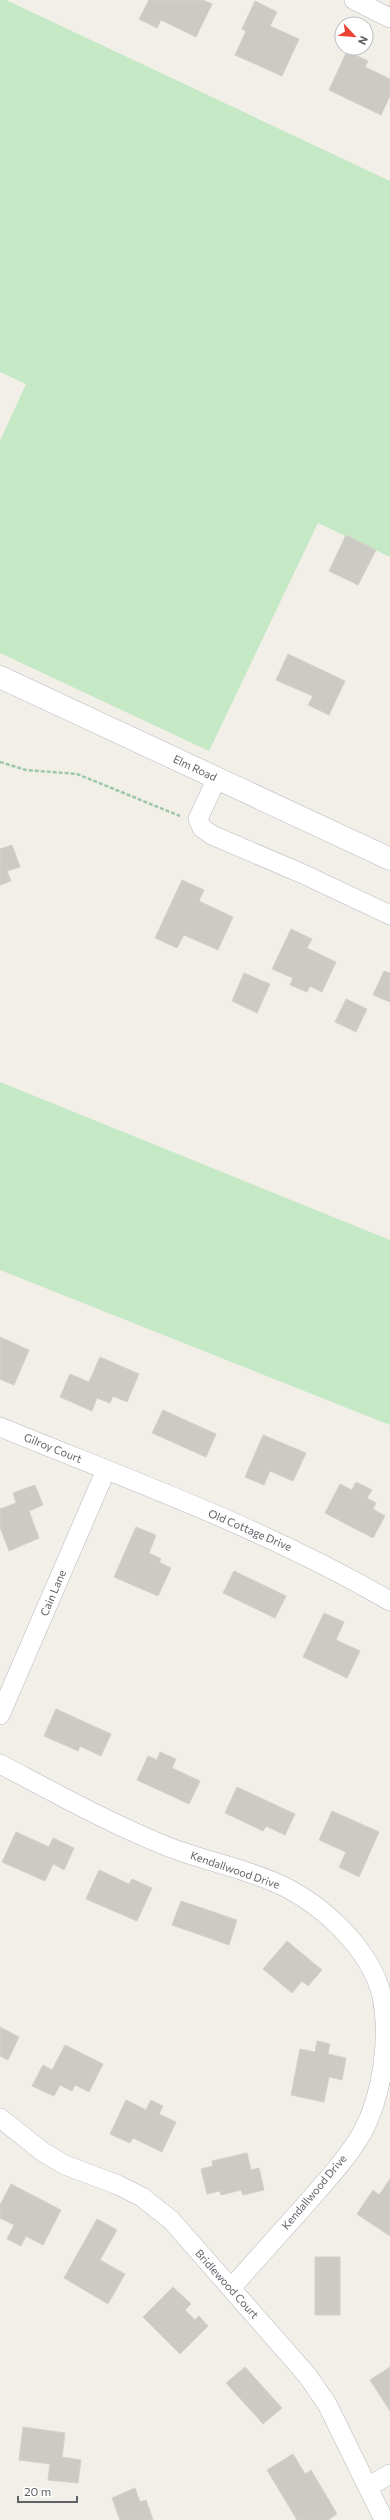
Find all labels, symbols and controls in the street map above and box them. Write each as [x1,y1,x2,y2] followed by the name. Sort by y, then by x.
[334,16,374,56] north arrow
[356,34,371,47] text: N
[171,752,219,783] street label: Elm Road
[22,1430,84,1465] street label: Gilroy Court
[207,1506,294,1553] street label: Old Cottage Drive
[37,1568,68,1618] street label: Cain Lane
[189,1848,282,1891] street label: Kendallwood Drive
[279,2152,349,2232] street label: Kendallwood Drive
[193,2246,262,2321] street label: Bridlewood Court
[18,2478,77,2504] scale bar
[24,2484,51,2498] text: 20 m

